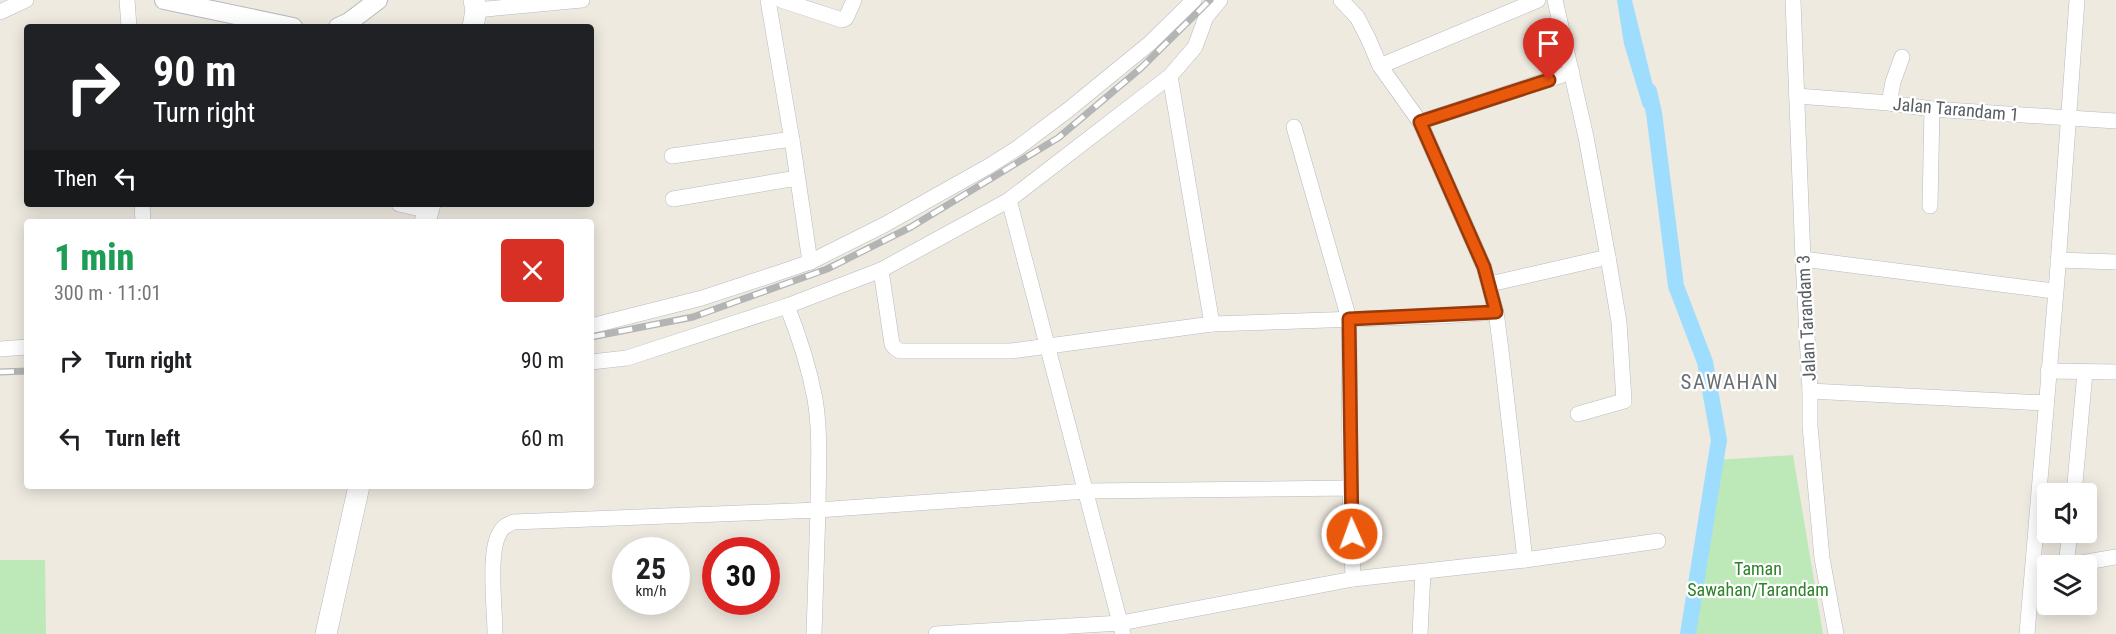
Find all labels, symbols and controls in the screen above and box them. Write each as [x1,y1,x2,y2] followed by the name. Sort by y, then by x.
[1523,18,1574,80] pin
[1532,27,1565,60] icon: arrive
[153,47,236,96] text: 90 m
[54,48,132,126] icon: right
[1892,93,2020,125] street label: Jalan Tarandam 1
[153,97,255,129] text: Turn right
[109,162,142,195] icon: left
[54,166,97,191] text: Then
[54,237,134,279] text: 1 min
[501,239,564,302] button: close
[1792,254,1820,382] street label: Jalan Tarandam 3
[54,281,161,305] text: 300 m · 11:01
[54,344,87,377] icon: right
[105,348,192,373] text: Turn right
[521,348,564,373] text: 90 m
[1681,370,1779,394] district label: SAWAHAN
[54,422,87,455] icon: left
[105,426,180,451] text: Turn left
[521,426,564,451] text: 60 m
[2037,483,2097,615] map controls
[2037,483,2097,543] button: sound
[1320,502,1384,566] position arrow
[702,537,780,615] speed limit sign: 30
[636,551,666,586] text: 25
[2037,555,2097,615] button: layers
[1687,558,1829,600] park label: Taman Sawahan/Tarandam
[636,582,666,600] text: km/h

